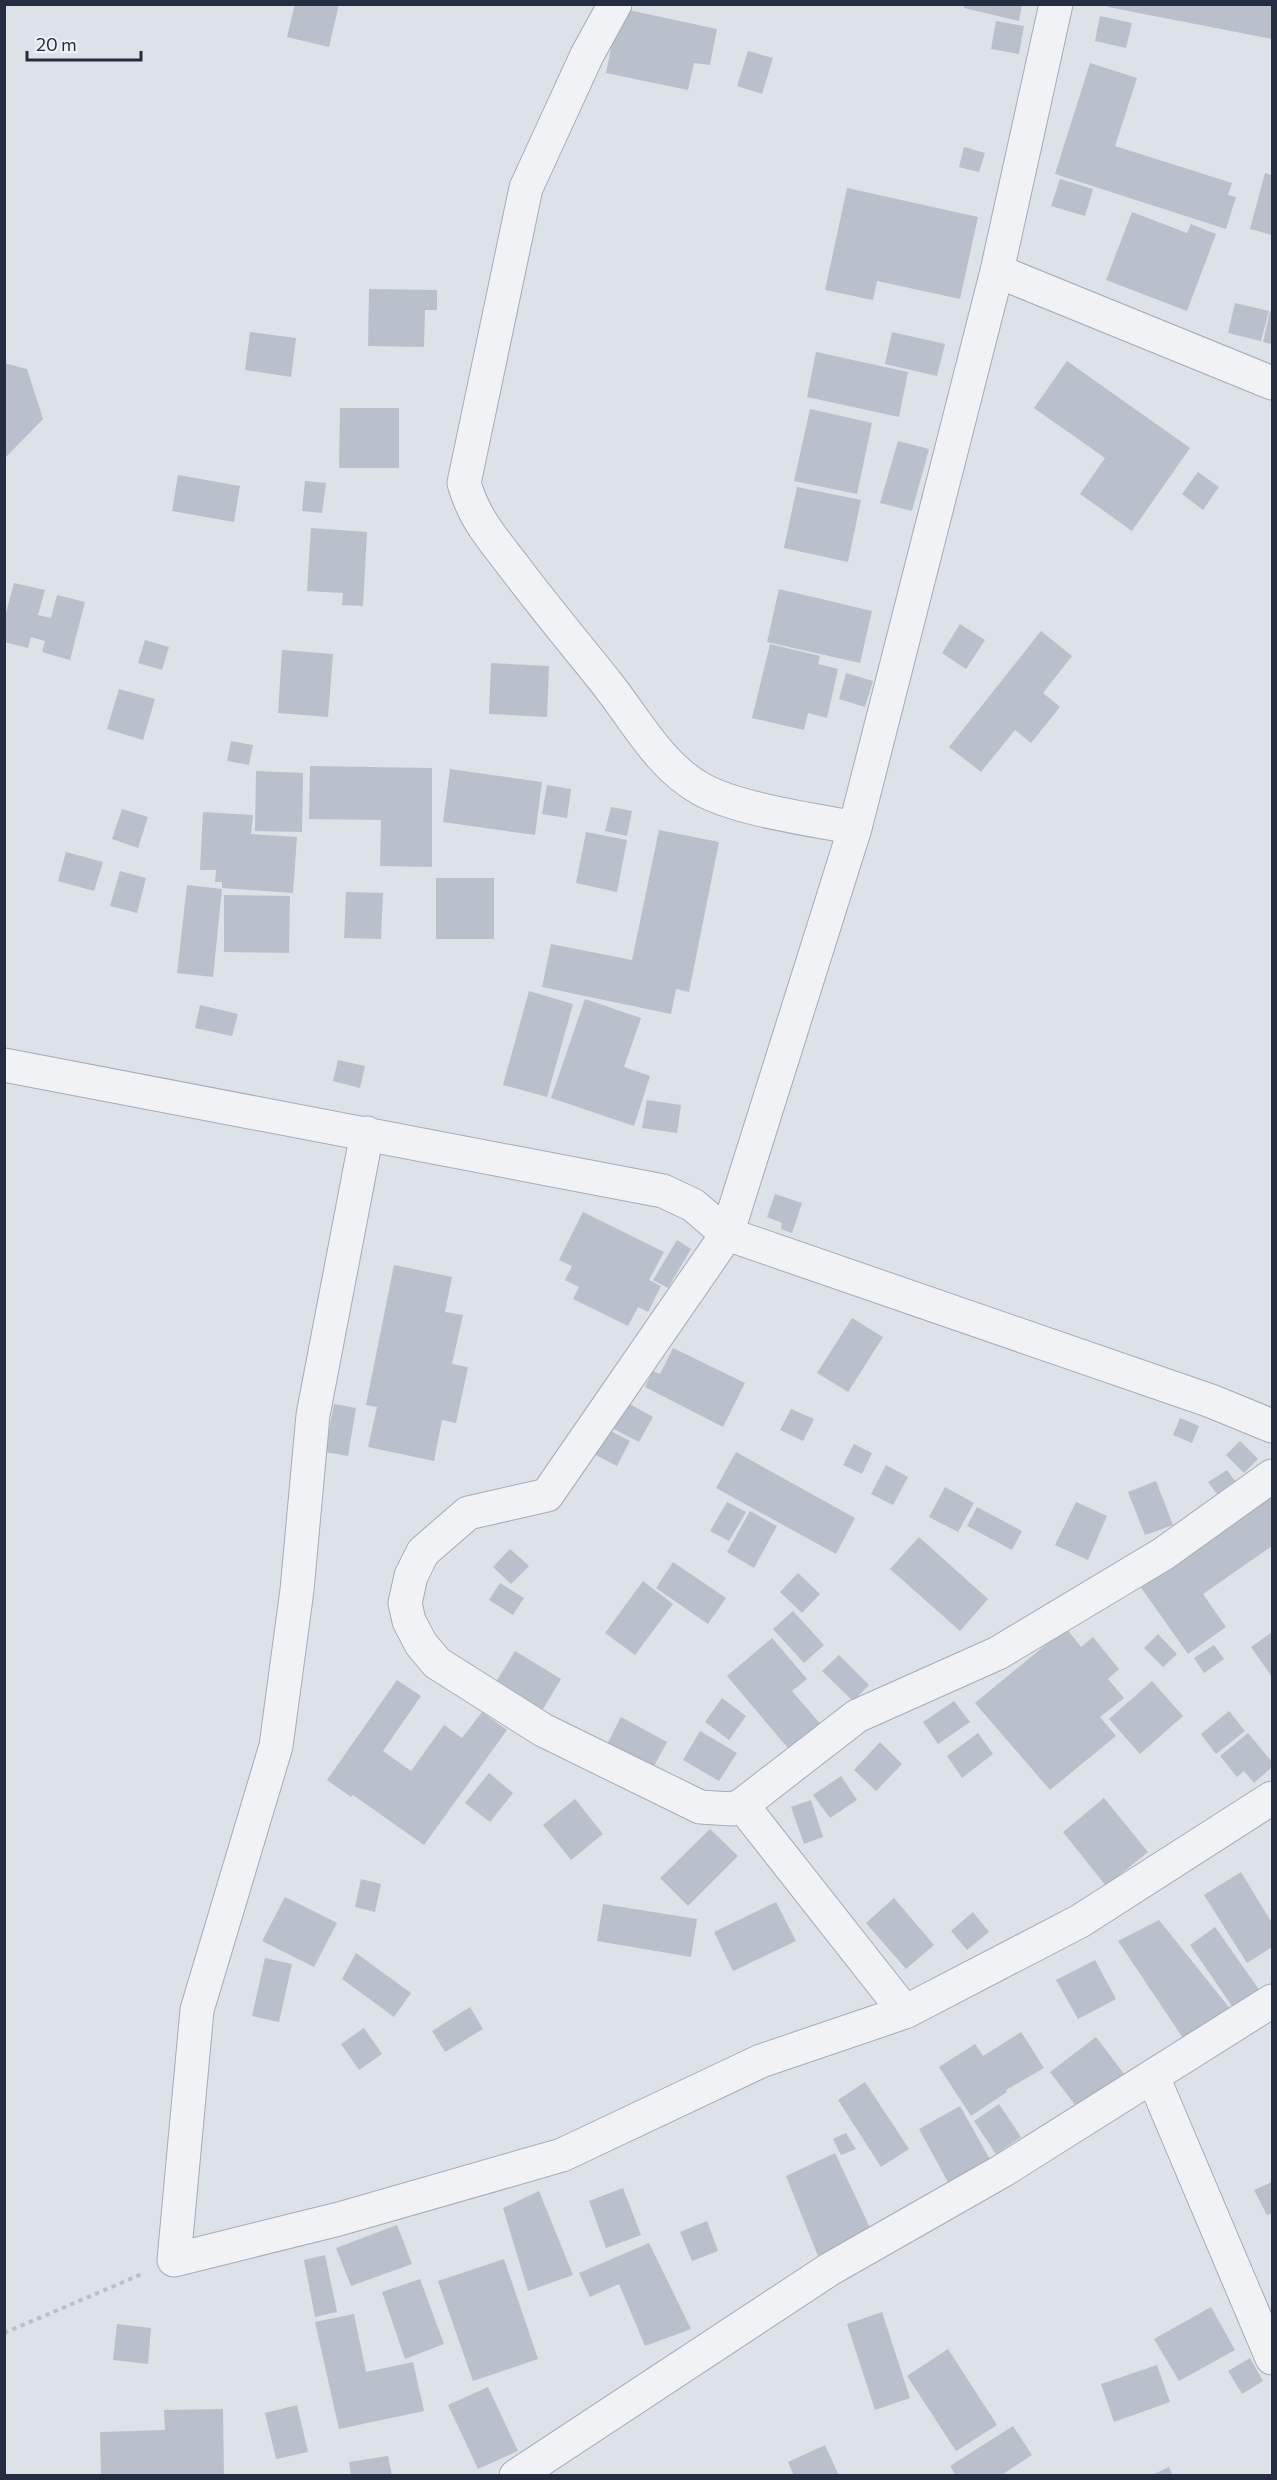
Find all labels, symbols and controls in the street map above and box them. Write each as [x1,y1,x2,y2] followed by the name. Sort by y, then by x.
[27,24,141,62] scale bar
[36,33,77,55] text: 20 m

